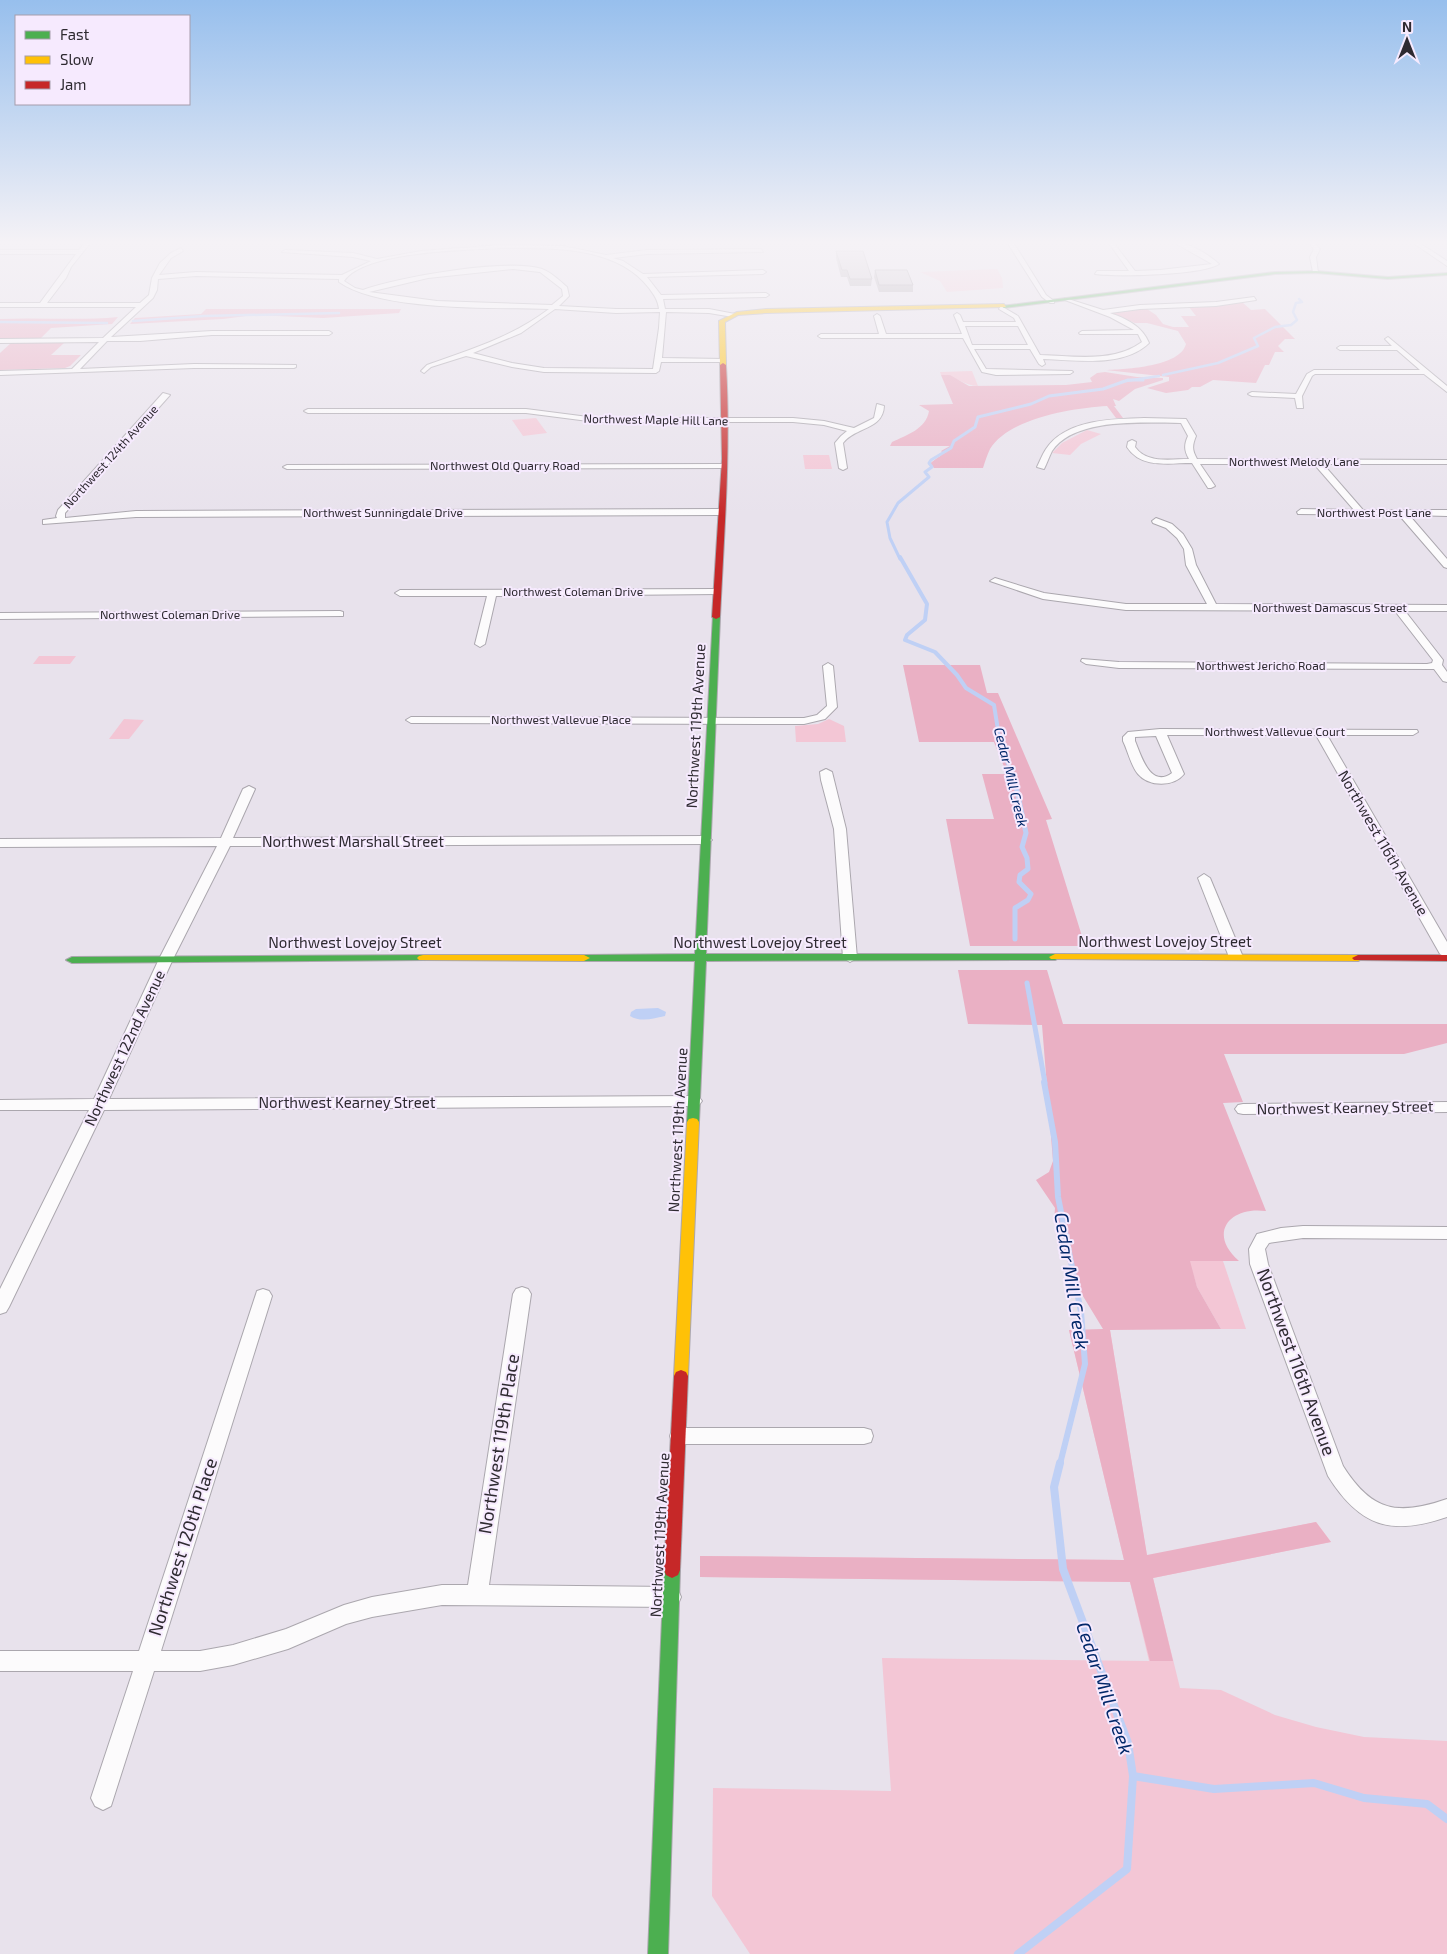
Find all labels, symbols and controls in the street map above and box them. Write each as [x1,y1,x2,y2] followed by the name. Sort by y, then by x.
[15,15,190,105] legend
[1382,15,1432,65] north arrow
[1402,18,1412,35] text: N
[60,25,90,43] text: Fast
[60,50,94,68] text: Slow
[60,75,86,93] text: Jam
[60,402,160,511] street label: Northwest 124th Avenue
[584,411,728,427] street label: Northwest Maple Hill Lane
[1229,454,1359,468] street label: Northwest Melody Lane
[430,458,580,473] street label: Northwest Old Quarry Road
[303,505,463,519] street label: Northwest Sunningdale Drive
[1317,505,1431,519] street label: Northwest Post Lane
[503,584,643,598] street label: Northwest Coleman Drive
[1253,600,1407,614] street label: Northwest Damascus Street
[100,607,240,621] street label: Northwest Coleman Drive
[682,643,708,809] street label: Northwest 119th Avenue
[1196,658,1326,672] street label: Northwest Jericho Road
[491,712,631,726] street label: Northwest Vallevue Place
[1205,724,1346,738] street label: Northwest Vallevue Court
[991,725,1032,829] water label: Cedar Mill Creek
[1335,767,1433,918] street label: Northwest 116th Avenue
[262,832,444,850] street label: Northwest Marshall Street
[1078,932,1252,951] street label: Northwest Lovejoy Street
[268,933,442,952] street label: Northwest Lovejoy Street
[673,933,847,952] street label: Northwest Lovejoy Street
[80,967,168,1128] street label: Northwest 122nd Avenue
[664,1047,690,1213] street label: Northwest 119th Avenue
[259,1093,436,1111] street label: Northwest Kearney Street
[1256,1096,1434,1118] street label: Northwest Kearney Street
[1050,1211,1095,1351] water label: Cedar Mill Creek
[1253,1265,1341,1458] street label: Northwest 116th Avenue
[473,1352,523,1535] street label: Northwest 119th Place
[646,1452,672,1618] street label: Northwest 119th Avenue
[143,1455,221,1638] street label: Northwest 120th Place
[1072,1619,1139,1757] water label: Cedar Mill Creek

